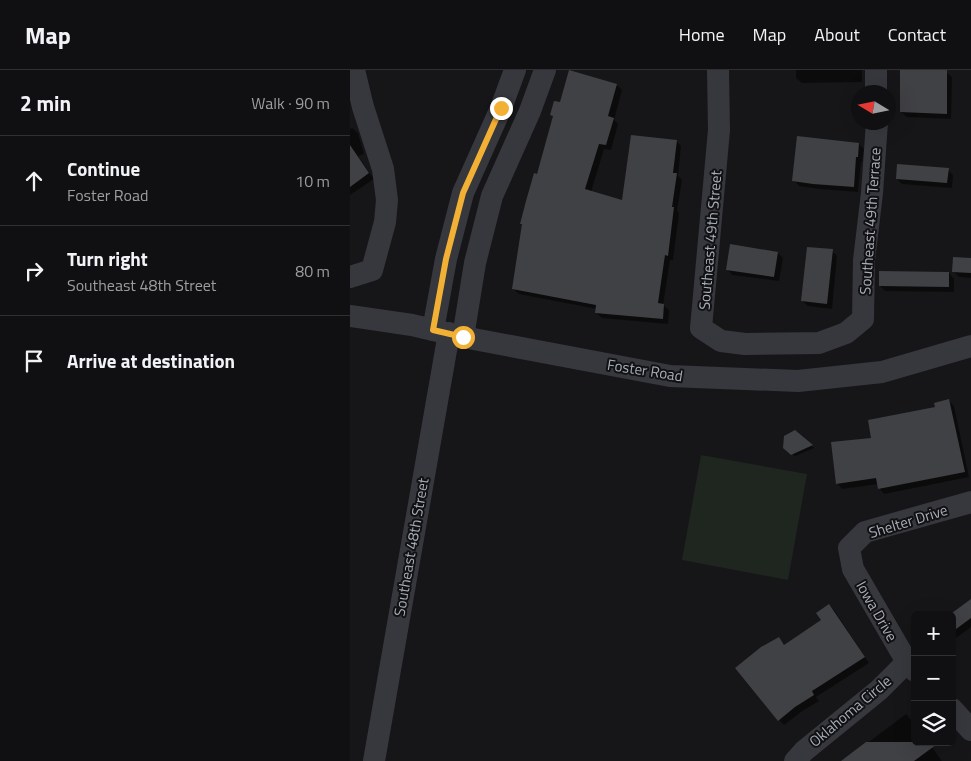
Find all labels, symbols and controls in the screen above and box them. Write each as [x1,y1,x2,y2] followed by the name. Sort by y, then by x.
[25,17,71,53] text: Map
[679,21,725,48] text: Home
[753,21,786,48] text: Map
[814,21,860,48] text: About
[888,21,946,48] text: Contact
[851,85,896,130] north arrow
[20,87,71,119] text: 2 min
[251,91,330,115] text: Walk · 90 m
[490,97,513,120] route end
[853,147,887,295] street label: Southeast 49th Terrace
[67,154,140,183] text: Continue
[20,167,48,195] icon: ahead
[295,169,330,193] text: 10 m
[692,169,728,311] street label: Southeast 49th Street
[67,183,148,207] text: Foster Road
[67,244,148,273] text: Turn right
[20,257,48,285] icon: right
[295,259,330,283] text: 80 m
[67,273,216,297] text: Southeast 48th Street
[452,326,475,349] route start
[67,346,235,375] text: Arrive at destination
[20,347,48,375] icon: arrive
[606,353,684,387] street label: Foster Road
[388,475,435,618] street label: Southeast 48th Street
[866,498,950,544] street label: Shelter Drive
[850,576,904,646] street label: Iowa Drive
[911,611,956,746] map controls
[911,611,956,656] button: +
[911,656,956,701] button: −
[804,670,896,752] street label: Oklahoma Circle
[911,701,956,746] button: layers

